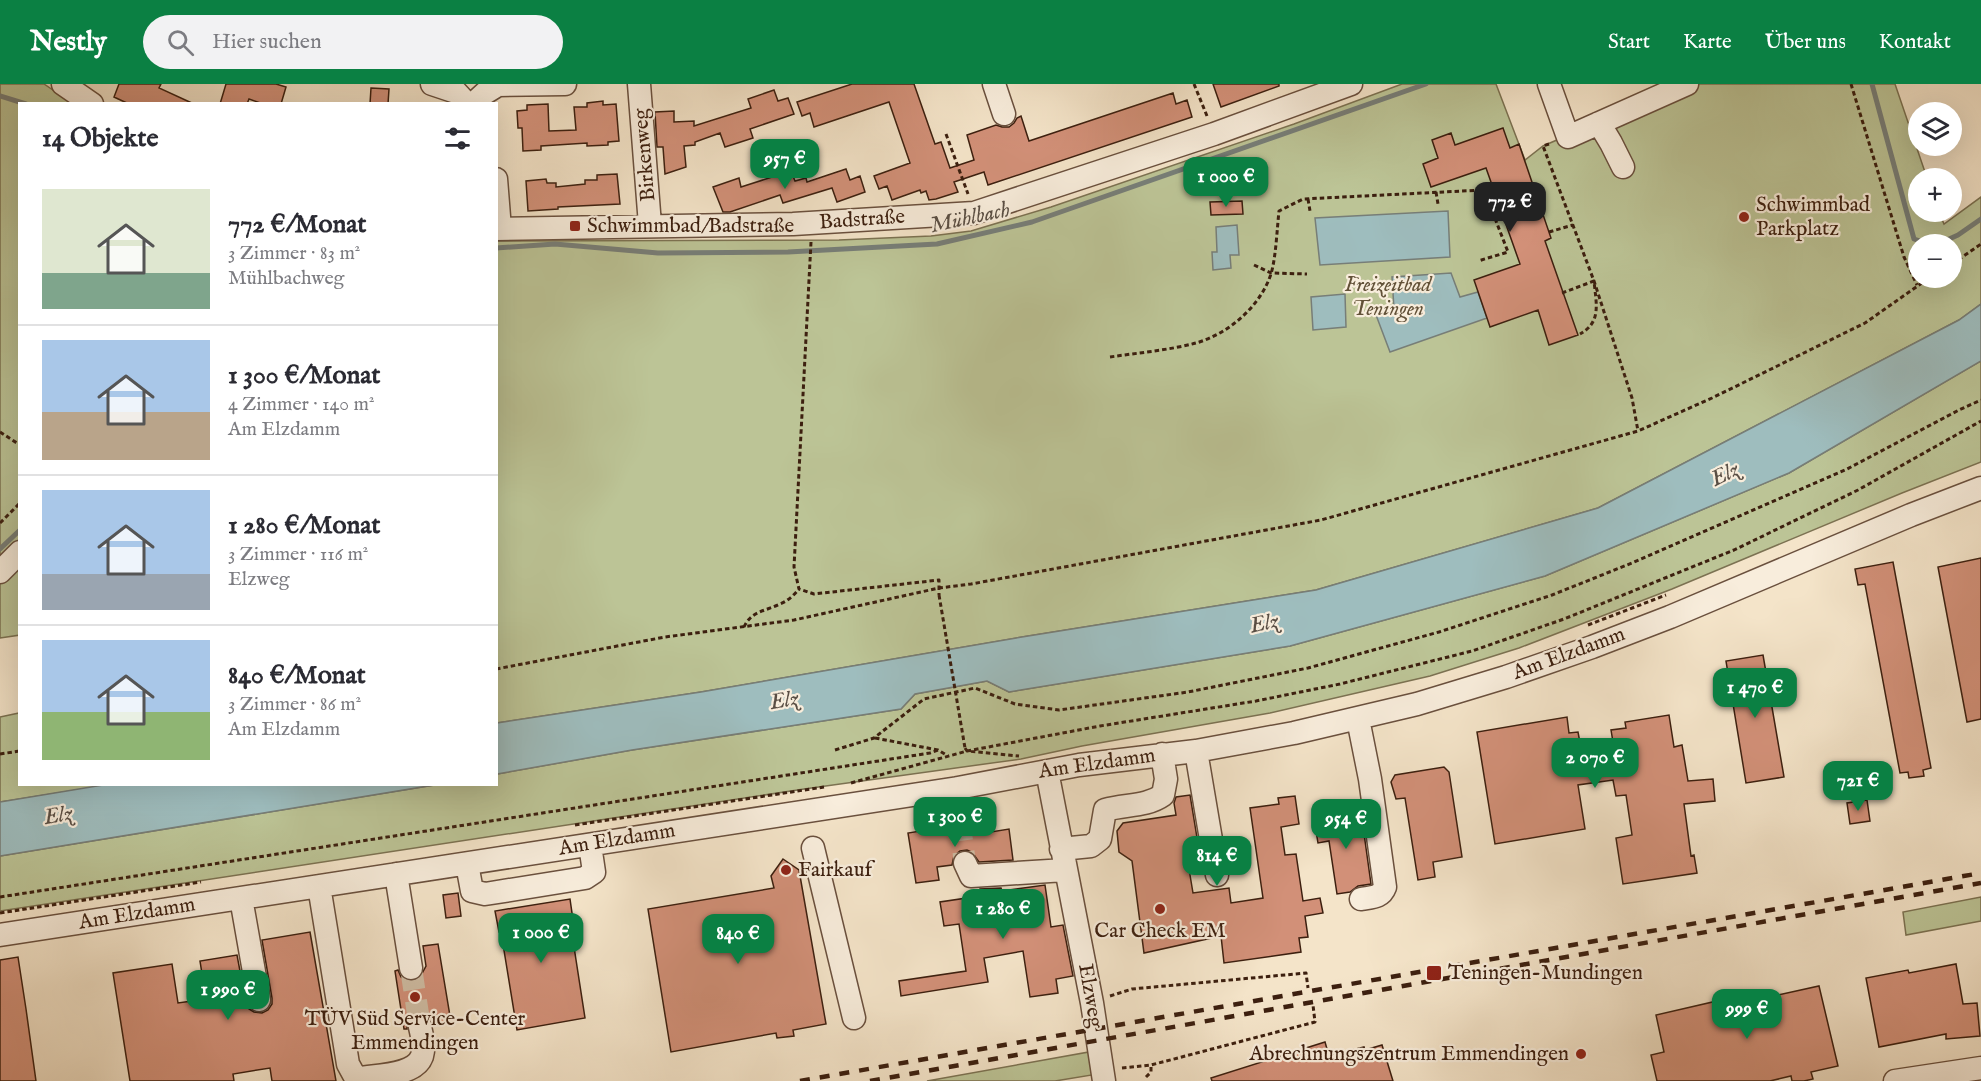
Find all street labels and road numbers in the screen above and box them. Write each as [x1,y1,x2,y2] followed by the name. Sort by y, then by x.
[627,107,663,203] street label: Birkenweg
[818,204,906,236] street label: Badstraße
[1508,621,1629,687] street label: Am Elzdamm
[1036,742,1157,786] street label: Am Elzdamm
[556,817,677,863] street label: Am Elzdamm
[76,891,197,937] street label: Am Elzdamm
[1071,962,1109,1031] street label: Elzweg

